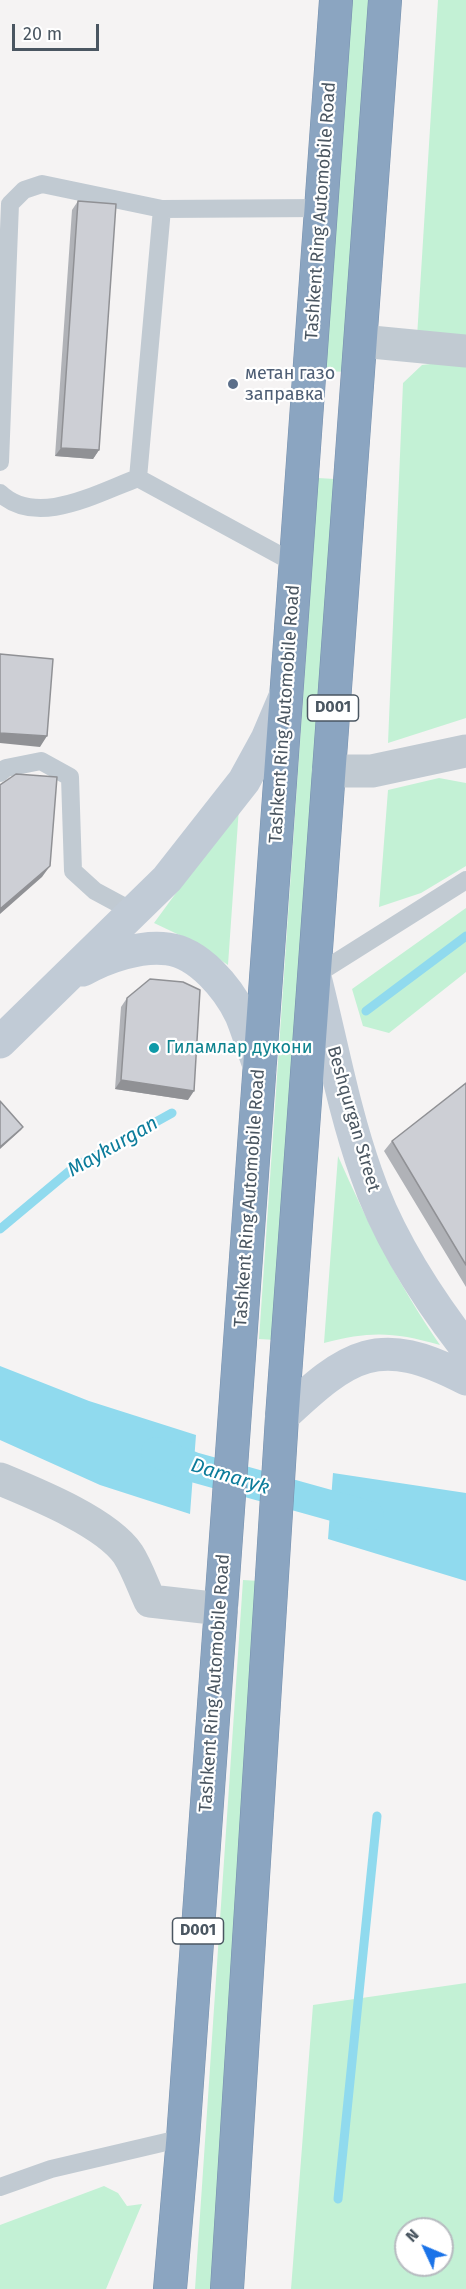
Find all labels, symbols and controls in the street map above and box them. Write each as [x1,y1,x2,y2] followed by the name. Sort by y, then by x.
[15,12,102,50] scale bar
[23,23,62,45] text: 20 m
[301,81,341,341] street label: Tashkent Ring Automobile Road
[245,363,335,406] place label: метан газо заправка
[226,377,240,391] marker: метан газо заправка
[265,584,305,844] street label: Tashkent Ring Automobile Road
[308,695,358,721] road number: D001
[166,1037,312,1059] place label: Гиламлар дукони
[147,1041,161,1055] marker: Гиламлар дукони
[322,1044,384,1194] street label: Beshqurgan Street
[230,1068,270,1328] street label: Tashkent Ring Automobile Road
[63,1111,163,1183] water label: Maykurgan
[188,1454,272,1500] water label: Damaryk
[195,1553,235,1813] street label: Tashkent Ring Automobile Road
[172,1918,224,1944] road number: D001
[394,2217,454,2277] north arrow
[402,2225,423,2246] text: N

